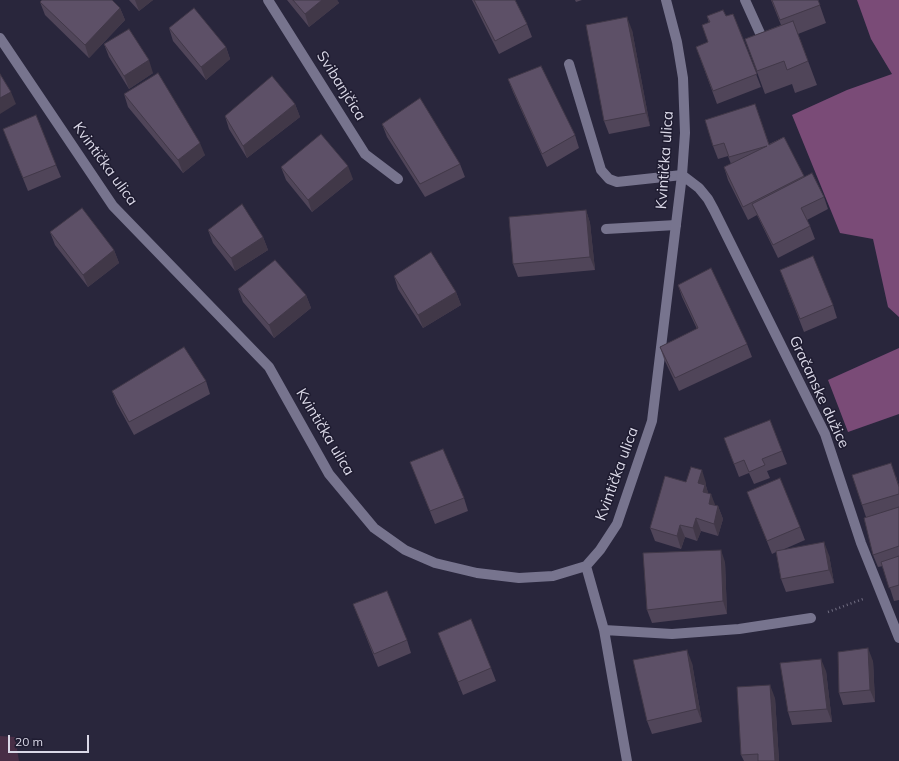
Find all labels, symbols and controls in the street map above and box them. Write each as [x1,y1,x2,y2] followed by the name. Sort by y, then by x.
[313,48,369,124] street label: Svibanjčica
[653,110,677,210] street label: Kvintička ulica
[69,119,141,209] street label: Kvintička ulica
[785,333,853,451] street label: Gračanske dužice
[292,385,358,479] street label: Kvintička ulica
[592,425,642,523] street label: Kvintička ulica
[10,727,91,753] scale bar
[15,734,43,749] text: 20 m

